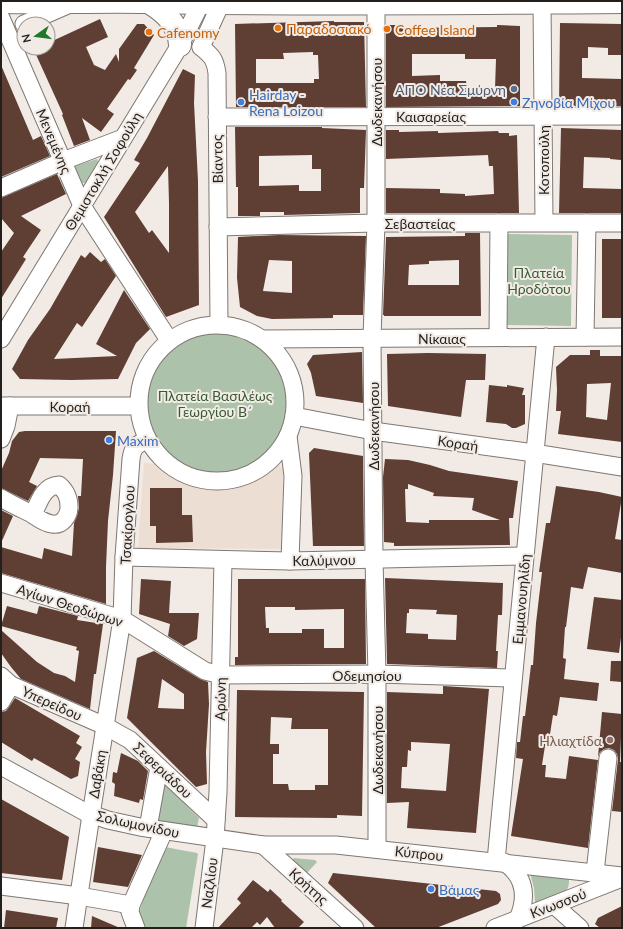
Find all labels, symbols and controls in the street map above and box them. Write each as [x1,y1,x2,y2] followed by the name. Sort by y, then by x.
[16,16,56,56] north arrow
[286,20,372,37] place label: Παραδοσιακό
[395,21,475,38] place label: Coffee Island
[273,23,283,33] marker: Παραδοσιακό
[157,24,220,41] place label: Cafenomy
[382,24,392,34] marker: Coffee Island
[144,27,154,37] marker: Cafenomy
[18,33,33,44] text: N
[368,58,385,146] street label: Δωδεκανήσου
[395,81,506,98] place label: ΑΠΟ Νέα Σμύρνη
[509,84,519,94] marker: ΑΠΟ Νέα Σμύρνη
[249,86,323,119] place label: Hairday - Rena Loizou
[522,94,615,111] place label: Ζηνοβία Μίχου
[236,97,246,107] marker: Hairday - Rena Loizou
[509,97,519,107] marker: Ζηνοβία Μίχου
[33,106,76,177] street label: Μενεμένης
[61,108,145,234] street label: Θεμιστοκλή Σοφούλη
[396,108,467,125] street label: Καισαρείας
[535,125,552,195] street label: Κοτοπούλη
[208,134,226,183] street label: Βίαντος
[385,215,456,232] street label: Σεβαστείας
[507,264,571,297] park label: Πλατεία Ηροδότου
[418,330,466,347] street label: Νίκαιας
[365,382,382,470] street label: Δωδεκανήσου
[158,387,273,420] park label: Πλατεία Βασιλέως Γεωργίου Β΄
[49,398,91,415] street label: Κοραή
[117,432,159,449] place label: Maxim
[437,432,479,454] street label: Κοραή
[104,435,114,445] marker: Maxim
[116,485,138,565] street label: Τσακίρογλου
[292,551,356,569] street label: Καλύμνου
[509,553,533,645] street label: Εμμανουηλίδη
[15,580,125,630] street label: Αγίων Θεοδώρων
[332,667,402,684] street label: Οδεμησίου
[211,677,229,721] street label: Αρώνη
[19,682,85,724] street label: Υπερείδου
[369,706,386,794] street label: Δωδεκανήσου
[539,732,603,749] place label: Ηλιαχτίδα
[605,735,615,745] marker: Ηλιαχτίδα
[130,738,196,802] street label: Σεφεριάδου
[85,748,109,800] street label: Δαβάκη
[95,807,181,841] street label: Σολωμονίδου
[394,842,444,864] street label: Κύπρου
[197,857,221,909] street label: Ναζλίου
[286,864,332,908] street label: Κρήτης
[439,881,480,898] place label: Βάμας
[426,884,436,894] marker: Βάμας
[527,885,589,921] street label: Κνωσσού

